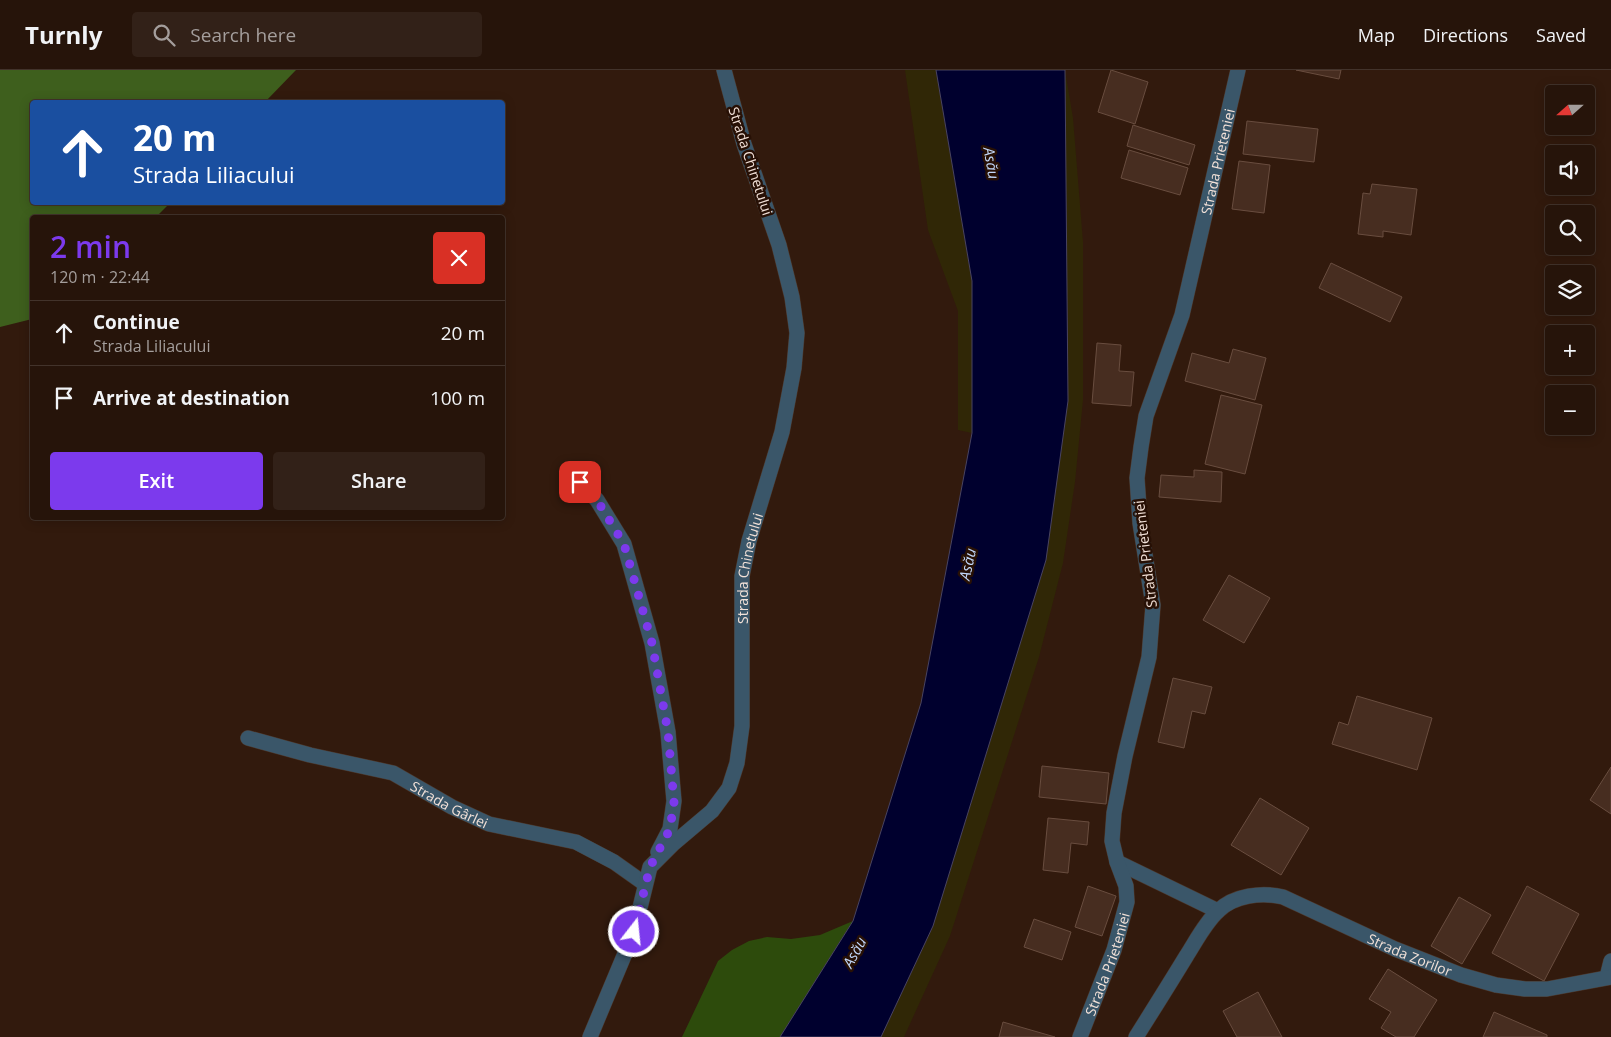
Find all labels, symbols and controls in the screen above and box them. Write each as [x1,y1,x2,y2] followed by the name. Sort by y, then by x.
[132,12,482,57] search box
[25,18,102,51] text: Turnly
[150,21,178,49] icon: search
[190,22,296,48] text: Search here
[1358,23,1395,47] text: Map
[1423,23,1508,47] text: Directions
[1536,23,1586,47] text: Saved
[1545,85,1595,135] north arrow
[1545,85,1595,435] map controls
[725,104,777,218] street label: Strada Chinetului
[1196,107,1238,216] street label: Strada Prieteniei
[133,114,216,161] text: 20 m
[50,120,115,185] icon: ahead
[979,145,1005,181] water label: Asău
[1545,145,1595,195] button: sound
[133,159,295,189] text: Strada Liliacului
[1545,205,1595,255] button: search
[50,226,131,267] text: 2 min
[433,232,485,284] button: close
[1545,265,1595,315] button: layers
[50,266,150,288] text: 120 m · 22:44
[93,309,180,335] text: Continue
[50,319,78,347] icon: ahead
[441,320,485,346] text: 20 m
[1545,325,1595,375] button: +
[93,335,210,357] text: Strada Liliacului
[50,384,78,412] icon: arrive
[93,385,290,411] text: Arrive at destination
[430,385,485,411] text: 100 m
[1545,385,1595,435] button: −
[50,452,263,510] button: Exit
[273,452,485,510] button: Share
[559,461,601,503] pin
[566,468,594,496] icon: arrive
[1129,499,1161,609] street label: Strada Prieteniei
[732,510,767,624] street label: Strada Chinetului
[954,546,980,583] water label: Asău
[408,776,492,832] street label: Strada Gârlei
[607,905,659,957] position arrow
[1080,910,1133,1018] street label: Strada Prieteniei
[1365,928,1455,980] street label: Strada Zorilor
[837,933,871,972] water label: Asău

